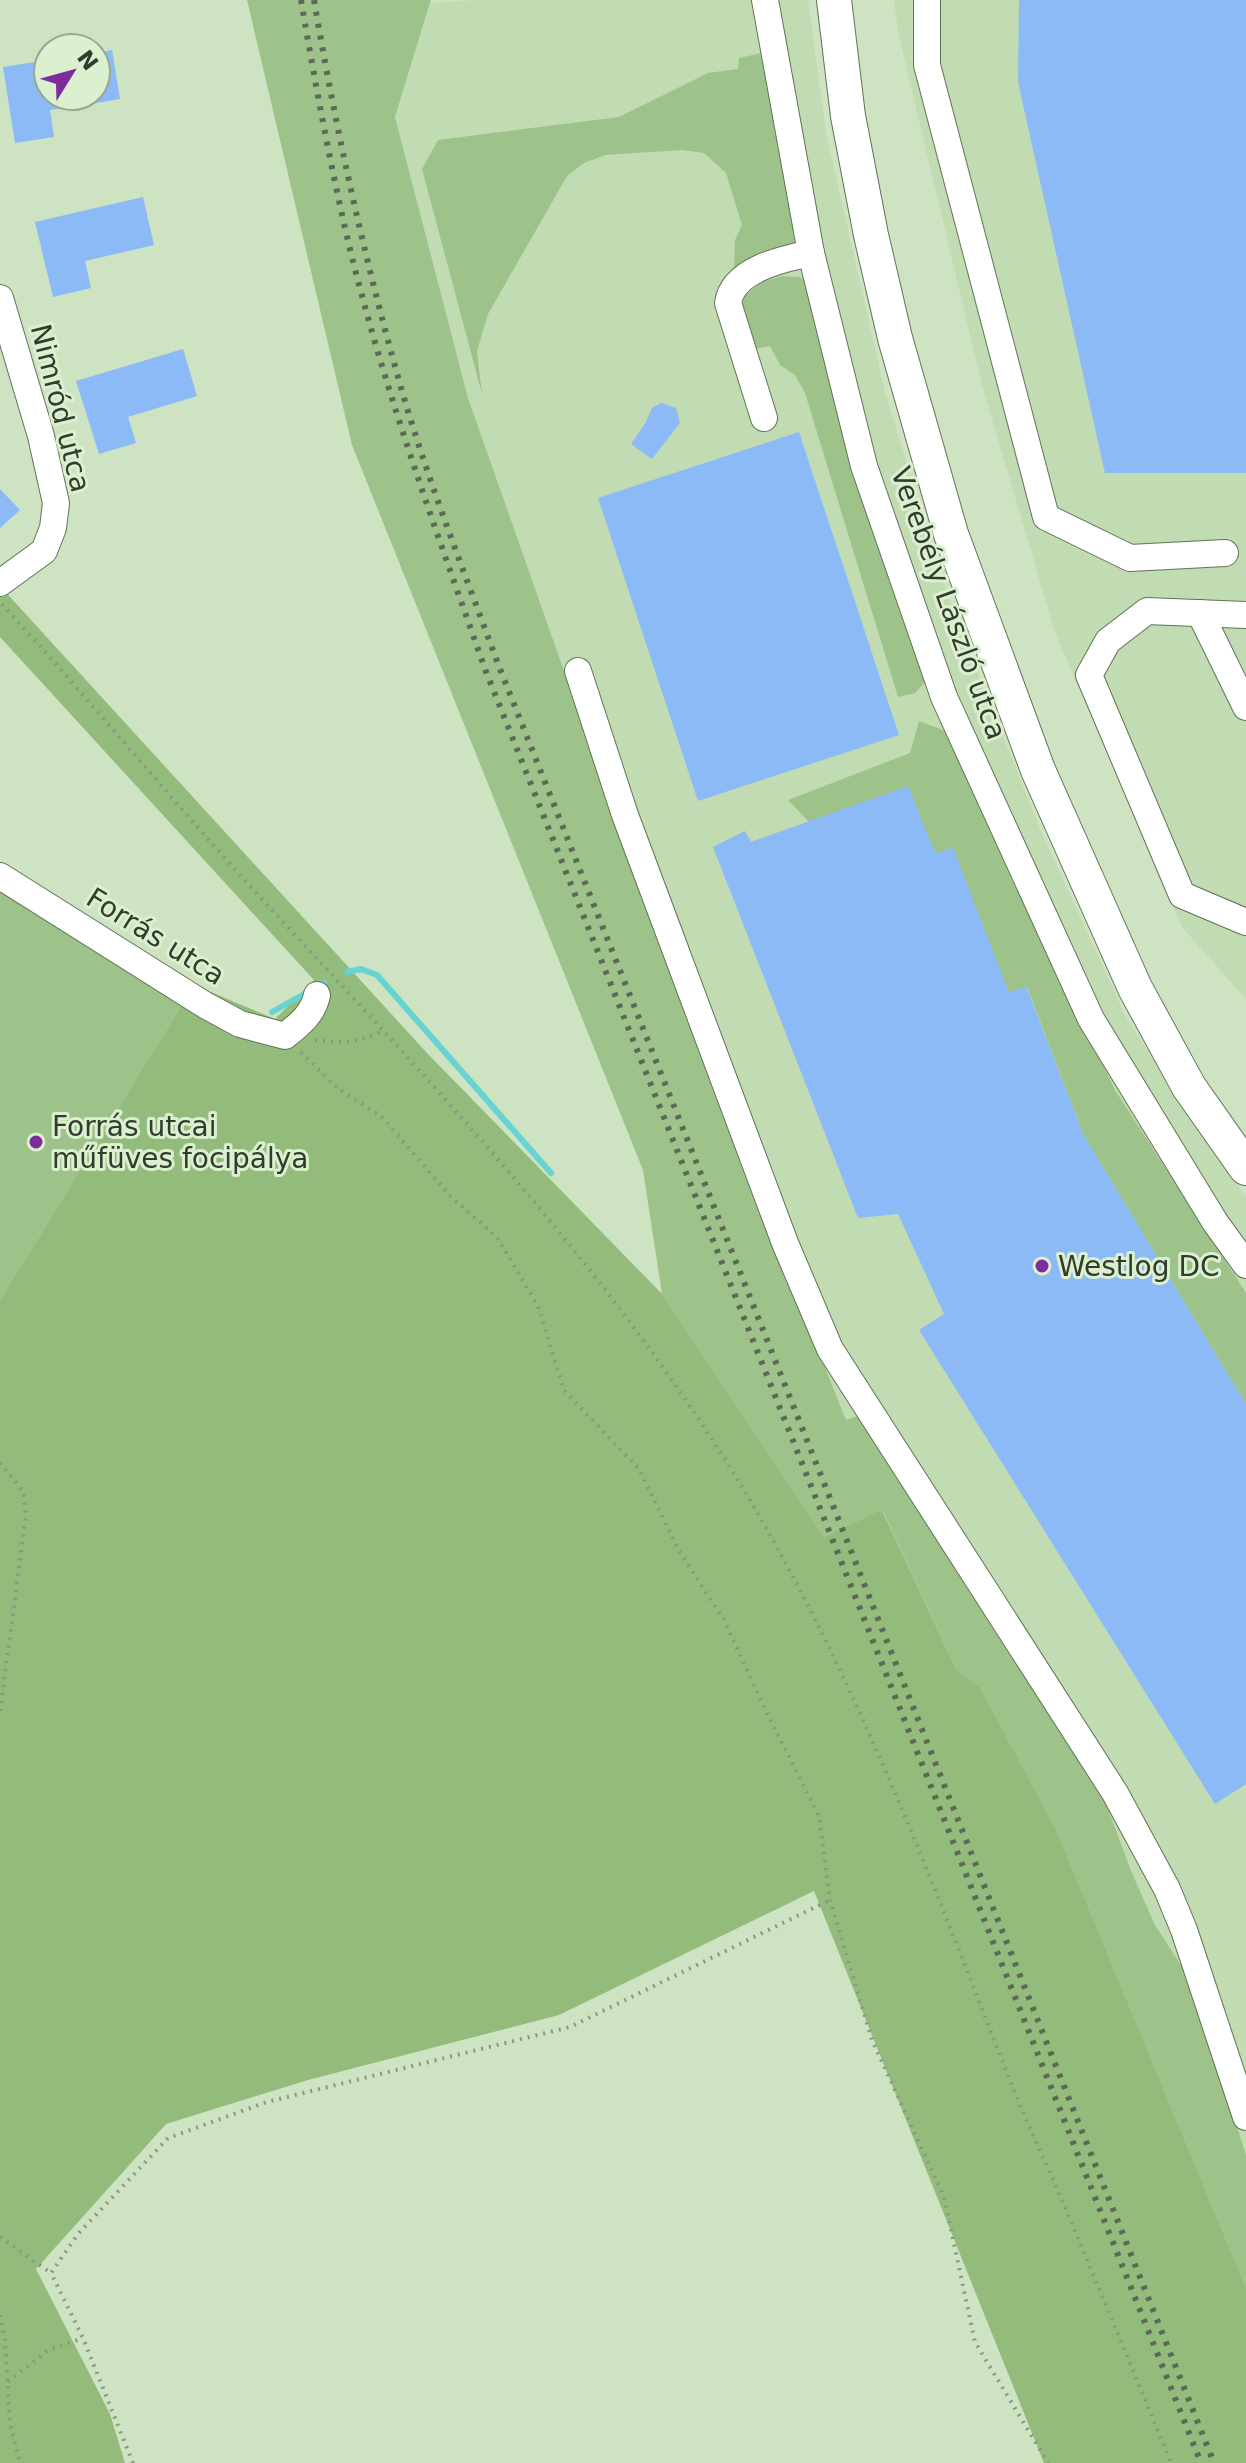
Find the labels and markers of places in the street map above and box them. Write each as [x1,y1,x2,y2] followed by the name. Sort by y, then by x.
[52,1110,309,1175] place label: Forrás utcai műfüves focipálya
[27,1133,45,1151] marker: Forrás utcai műfüves focipálya
[1058,1250,1220,1283] place label: Westlog DC
[1033,1257,1051,1275] marker: Westlog DC

